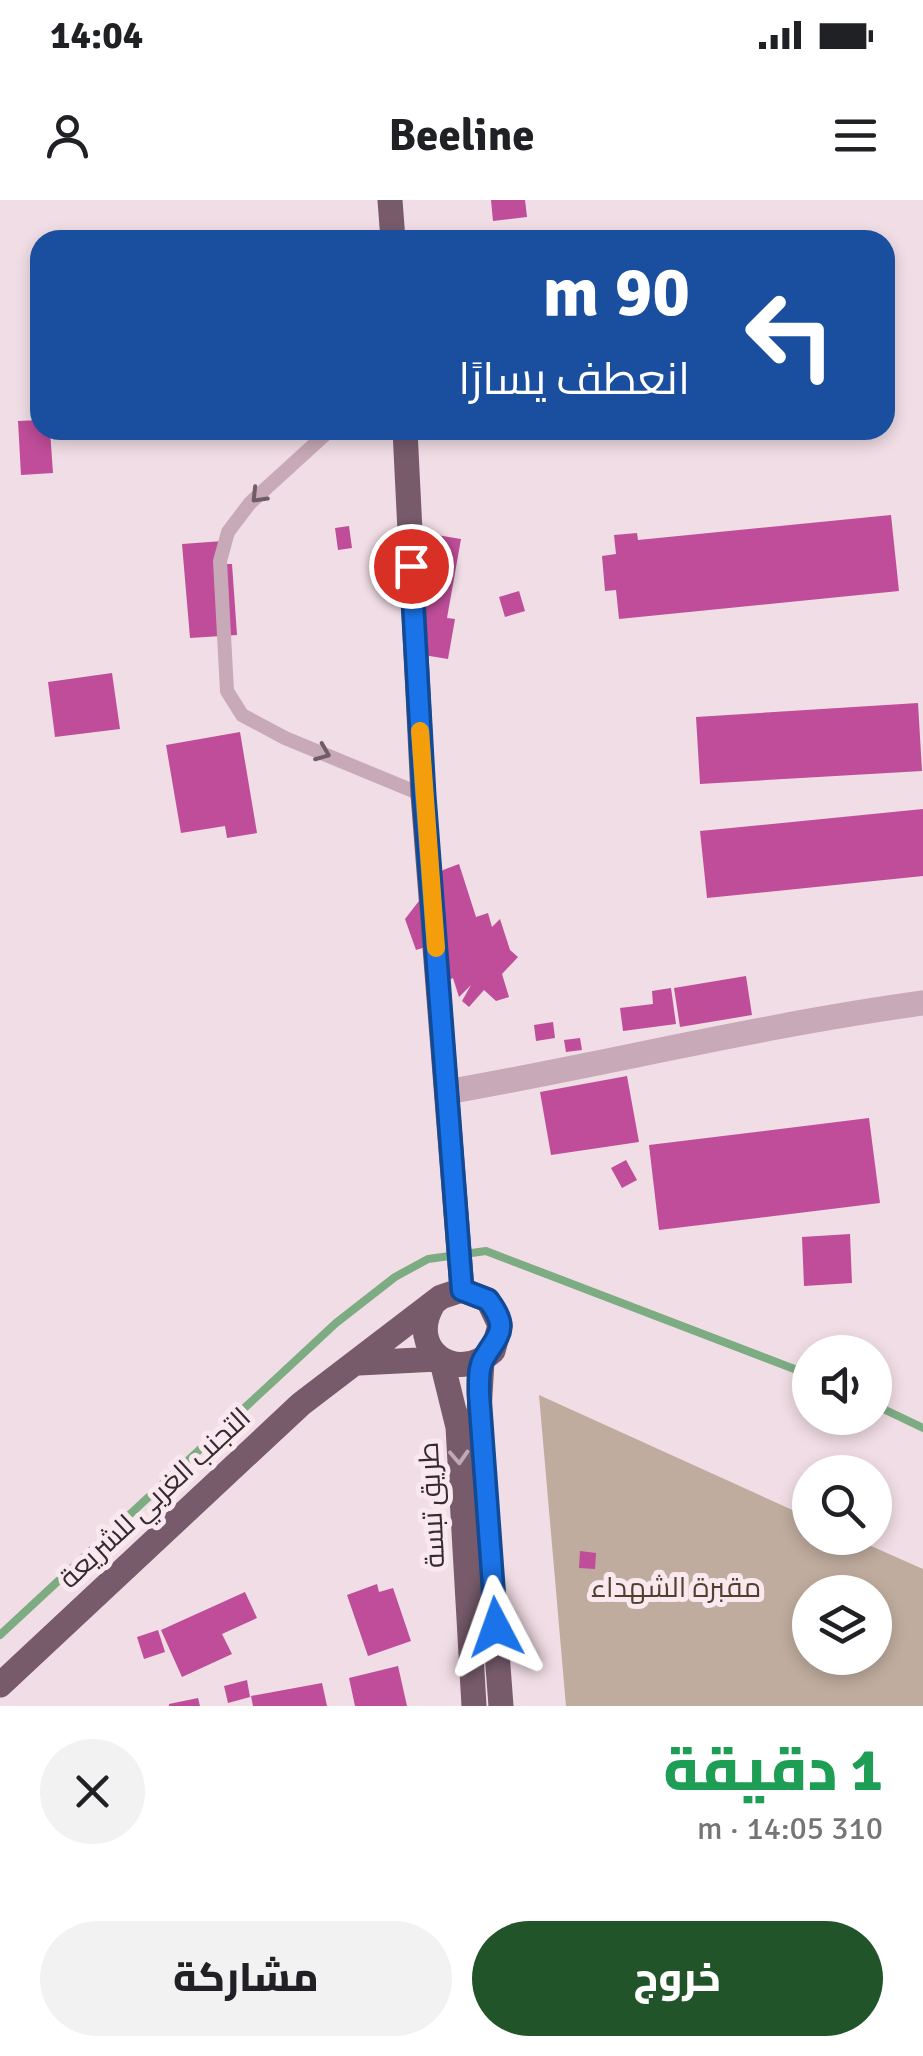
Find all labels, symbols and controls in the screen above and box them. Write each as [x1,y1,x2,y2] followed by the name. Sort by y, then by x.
[50,12,143,59] text: 14:04
[40,108,95,163] icon: person
[388,108,535,163] text: Beeline
[828,108,883,163] icon: menu
[542,249,690,335] text: 90 m
[725,270,855,400] icon: left
[458,352,690,407] text: انعطف يسارًا
[252,484,270,502] one-way arrow
[369,524,454,609] pin
[384,539,439,594] icon: arrive
[313,741,331,761] one-way arrow
[792,1335,892,1675] map controls
[792,1335,892,1435] button: sound
[52,1401,261,1598] street label: التجنب الغربي للشريعة
[412,1441,452,1569] street label: طريق تبسة
[448,1450,469,1466] one-way arrow
[792,1455,892,1555] button: search
[591,1571,761,1605] park label: مقبرة الشهداء
[444,1575,548,1679] position arrow
[792,1575,892,1675] button: layers
[663,1734,883,1808] text: 1 دقيقة
[40,1739,145,1844] button: close
[697,1809,883,1848] text: 310 m · 14:05
[40,1921,452,2036] button: مشاركة
[472,1921,883,2036] button: خروج

